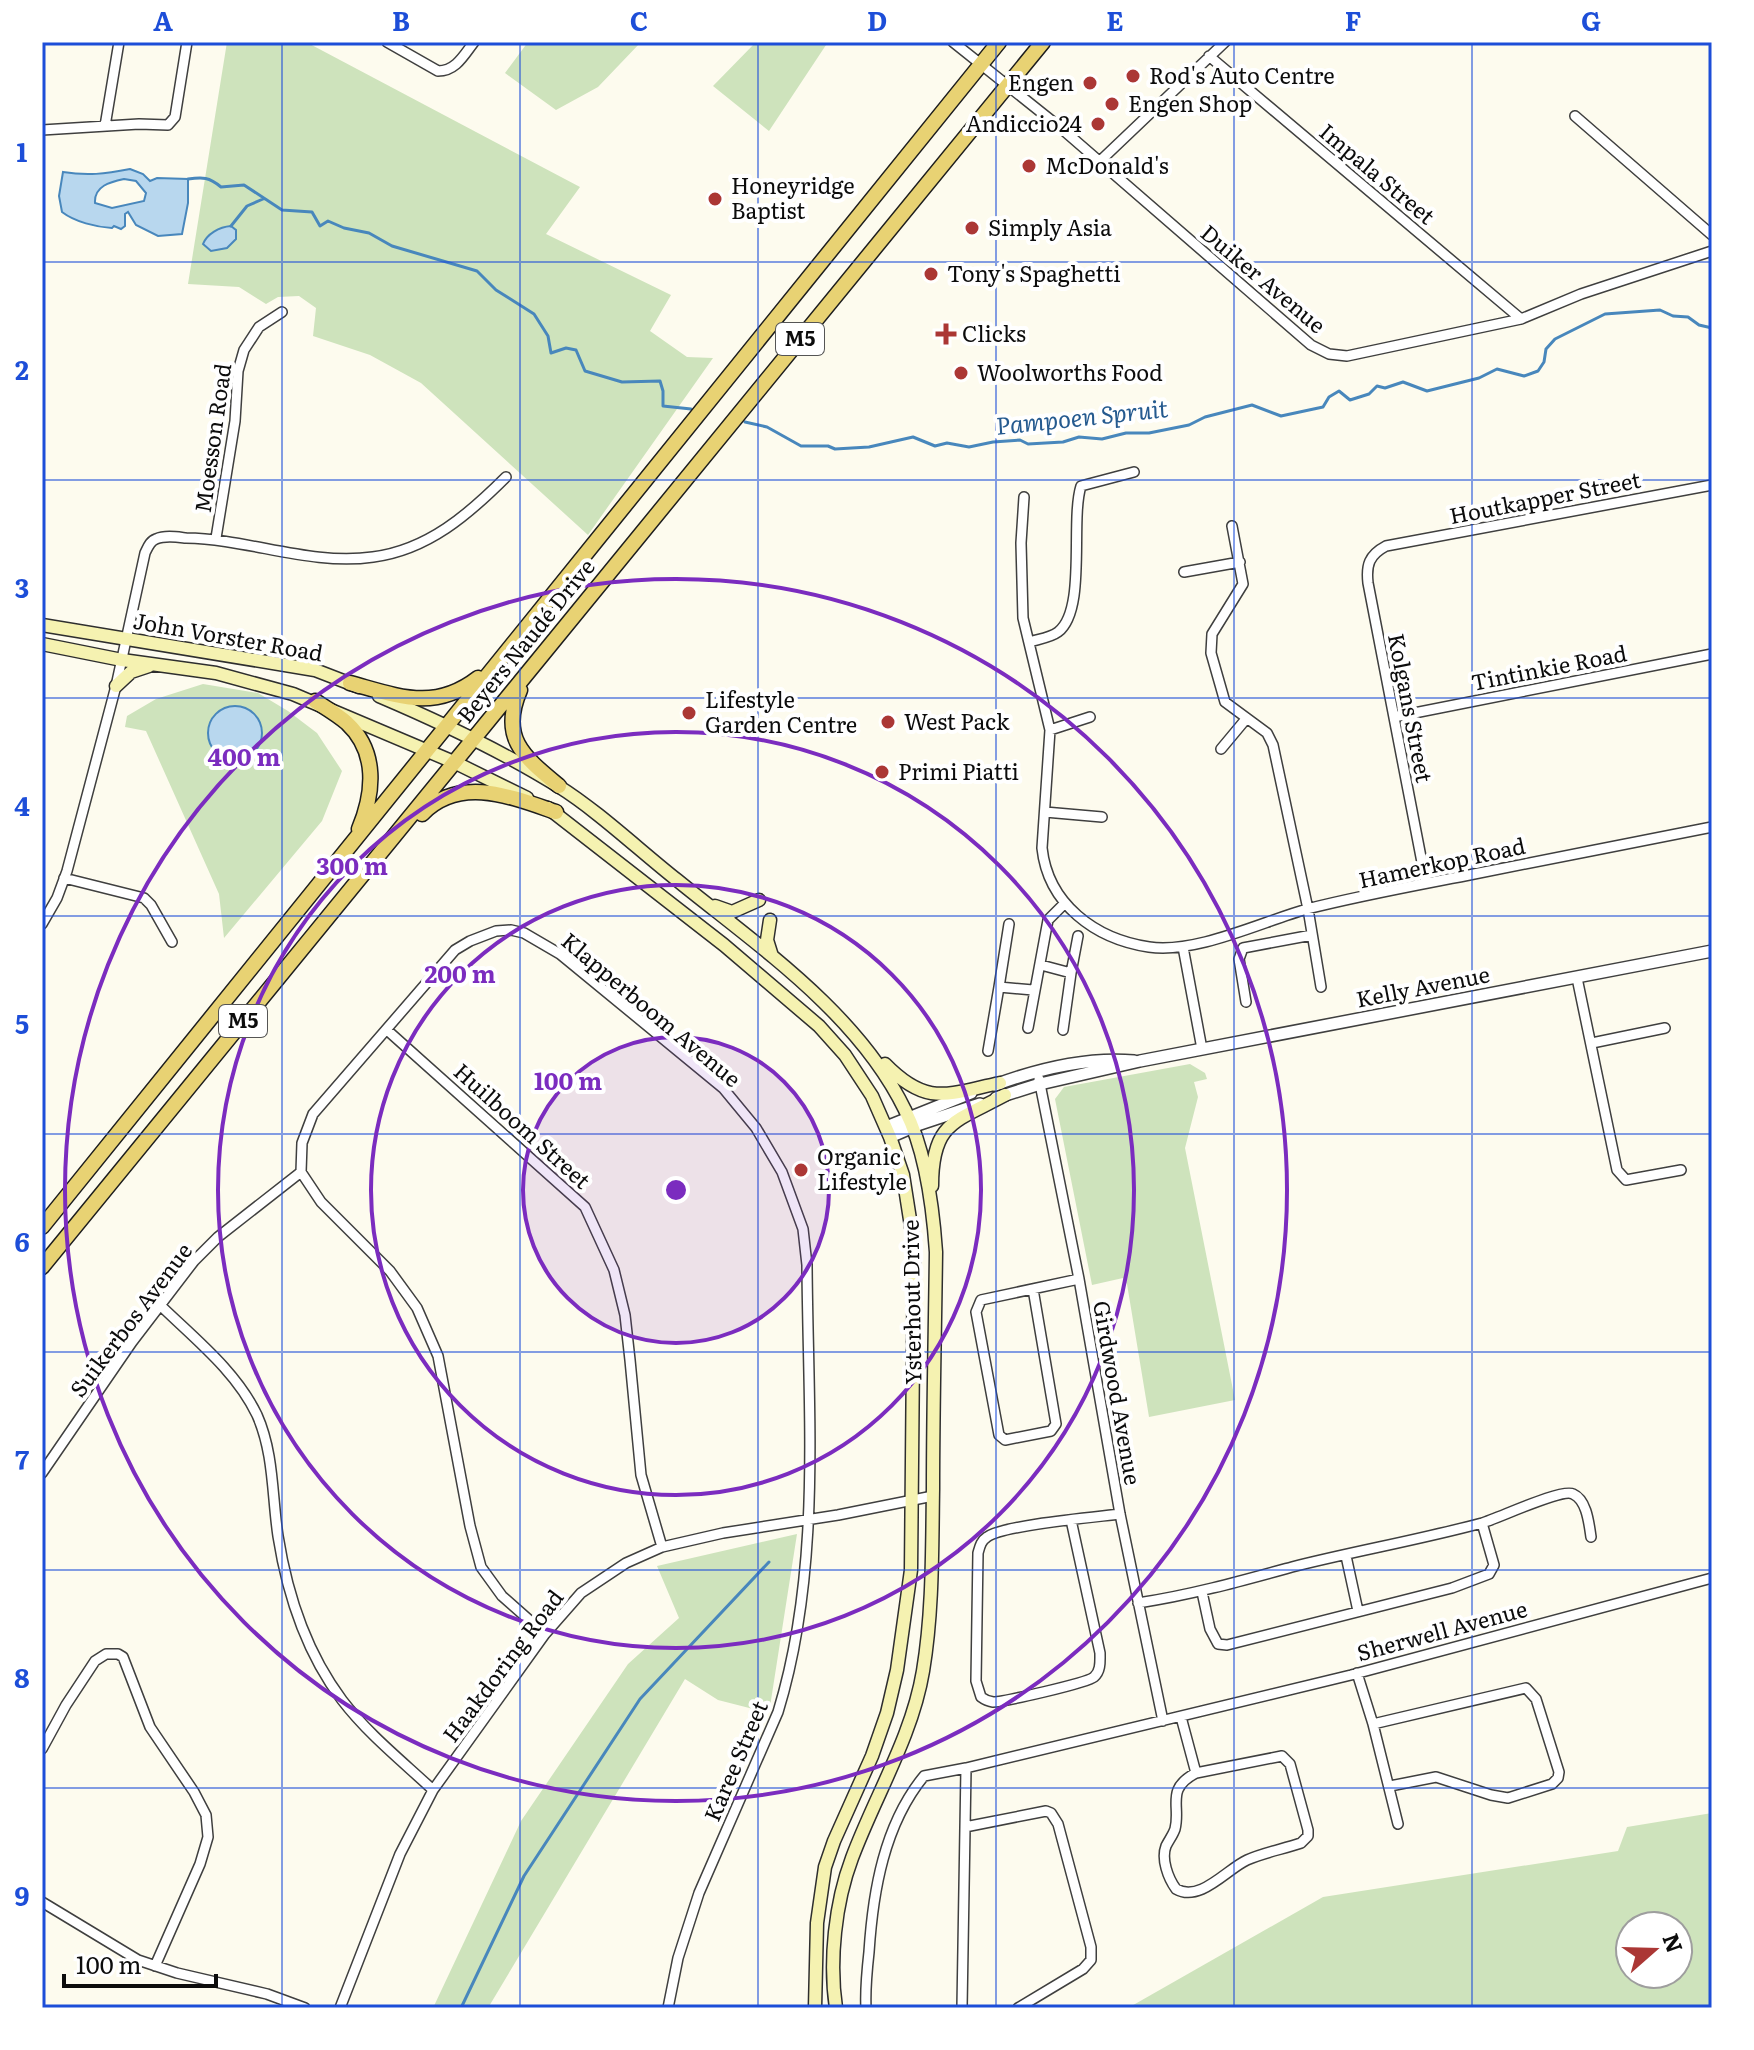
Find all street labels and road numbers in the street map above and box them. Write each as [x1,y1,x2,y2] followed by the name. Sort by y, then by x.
[1313,115,1443,231] street label: Impala Street
[1194,216,1334,340] street label: Duiker Avenue
[776,323,824,355] road number: M5
[185,361,238,515] street label: Moesson Road
[1446,462,1643,531] street label: Houtkapper Street
[448,551,602,729] street label: Beyers Naudé Drive
[131,603,326,668] street label: John Vorster Road
[1381,630,1442,785] street label: Kolgans Street
[1468,635,1629,698] street label: Tintinkie Road
[1355,828,1528,895] street label: Hamerkop Road
[555,924,749,1094] street label: Klapperboom Avenue
[1353,956,1492,1015] street label: Kelly Avenue
[219,1005,267,1037] road number: M5
[447,1054,599,1196] street label: Huilboom Street
[893,1219,928,1385] street label: Ysterhout Drive
[61,1235,199,1403] street label: Suikerbos Avenue
[1086,1298,1151,1488] street label: Girdwood Avenue
[433,1582,570,1748] street label: Haakdoring Road
[1353,1591,1531,1668] street label: Sherwell Avenue
[694,1695,775,1826] street label: Karee Street

